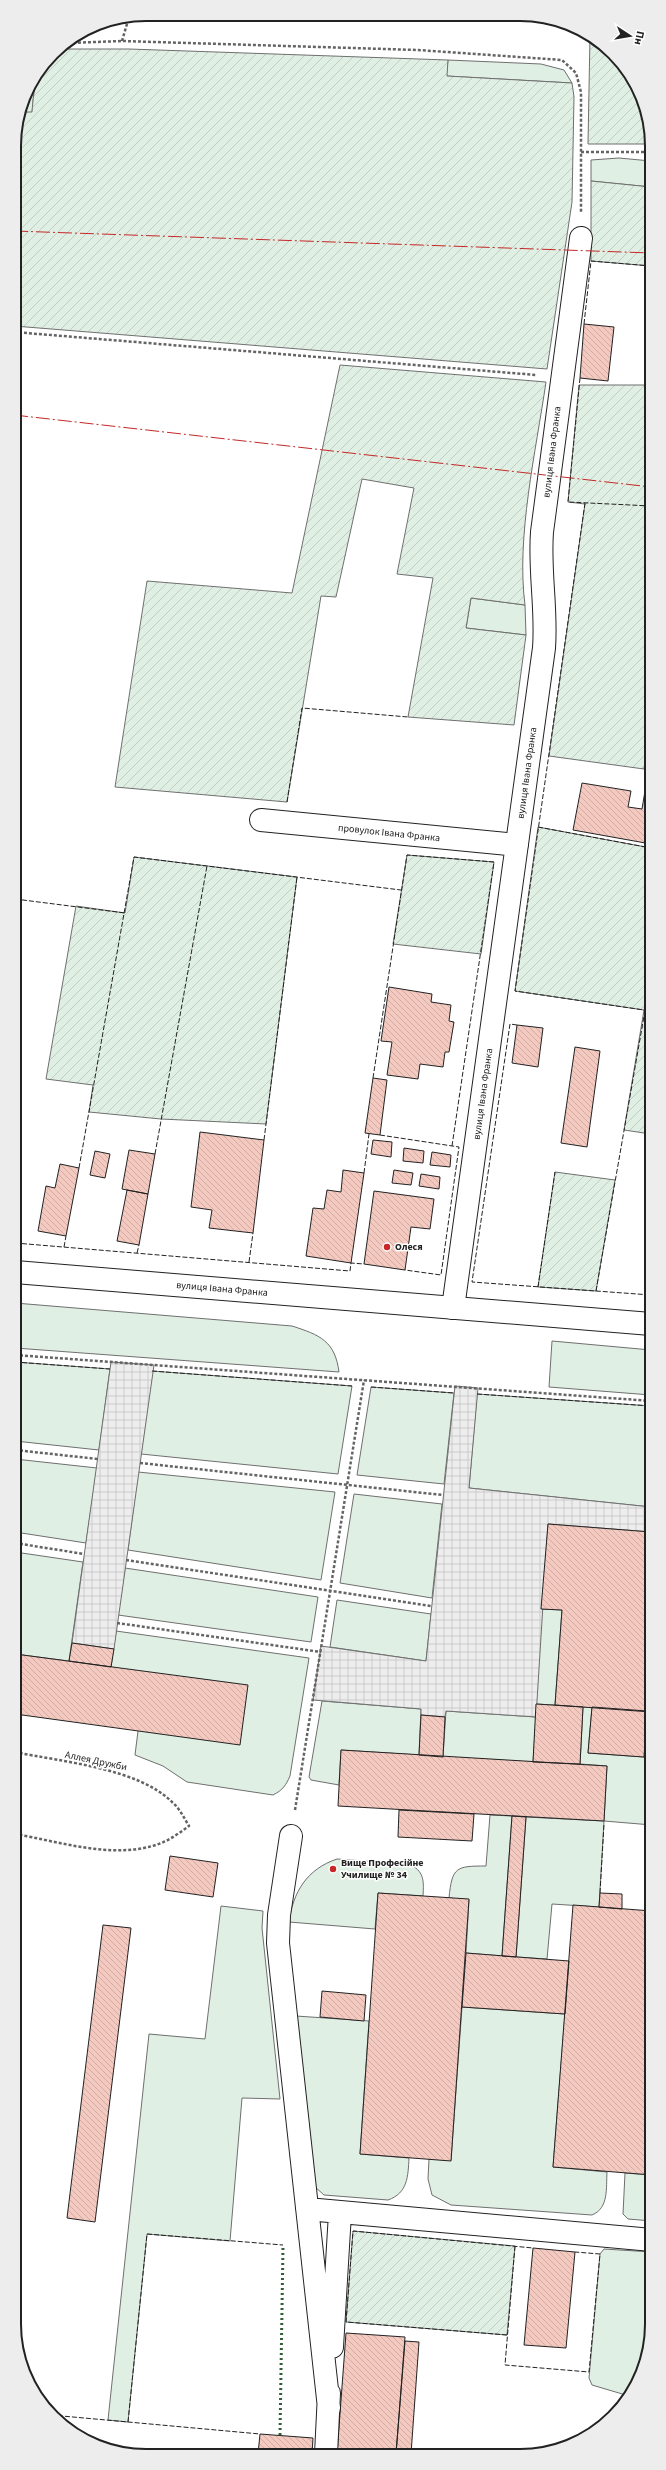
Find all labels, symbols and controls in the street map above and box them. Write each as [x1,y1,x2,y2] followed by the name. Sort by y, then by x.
[610,16,650,56] north arrow
[631,30,648,46] text: Пн
[539,405,565,499] street label: вулиця Івана Франка
[514,726,540,820] street label: вулиця Івана Франка
[337,821,441,845] street label: провулок Івана Франка
[470,1047,496,1141] street label: вулиця Івана Франка
[395,1240,423,1254] place label: Олеся
[382,1242,392,1252] marker: Олеся
[176,1278,268,1300] street label: вулиця Івана Франка
[64,1748,128,1774] street label: Аллея Дружби
[341,1856,424,1882] place label: Вище Професійне Училище № 34
[328,1864,338,1874] marker: Вище Професійне Училище № 34

